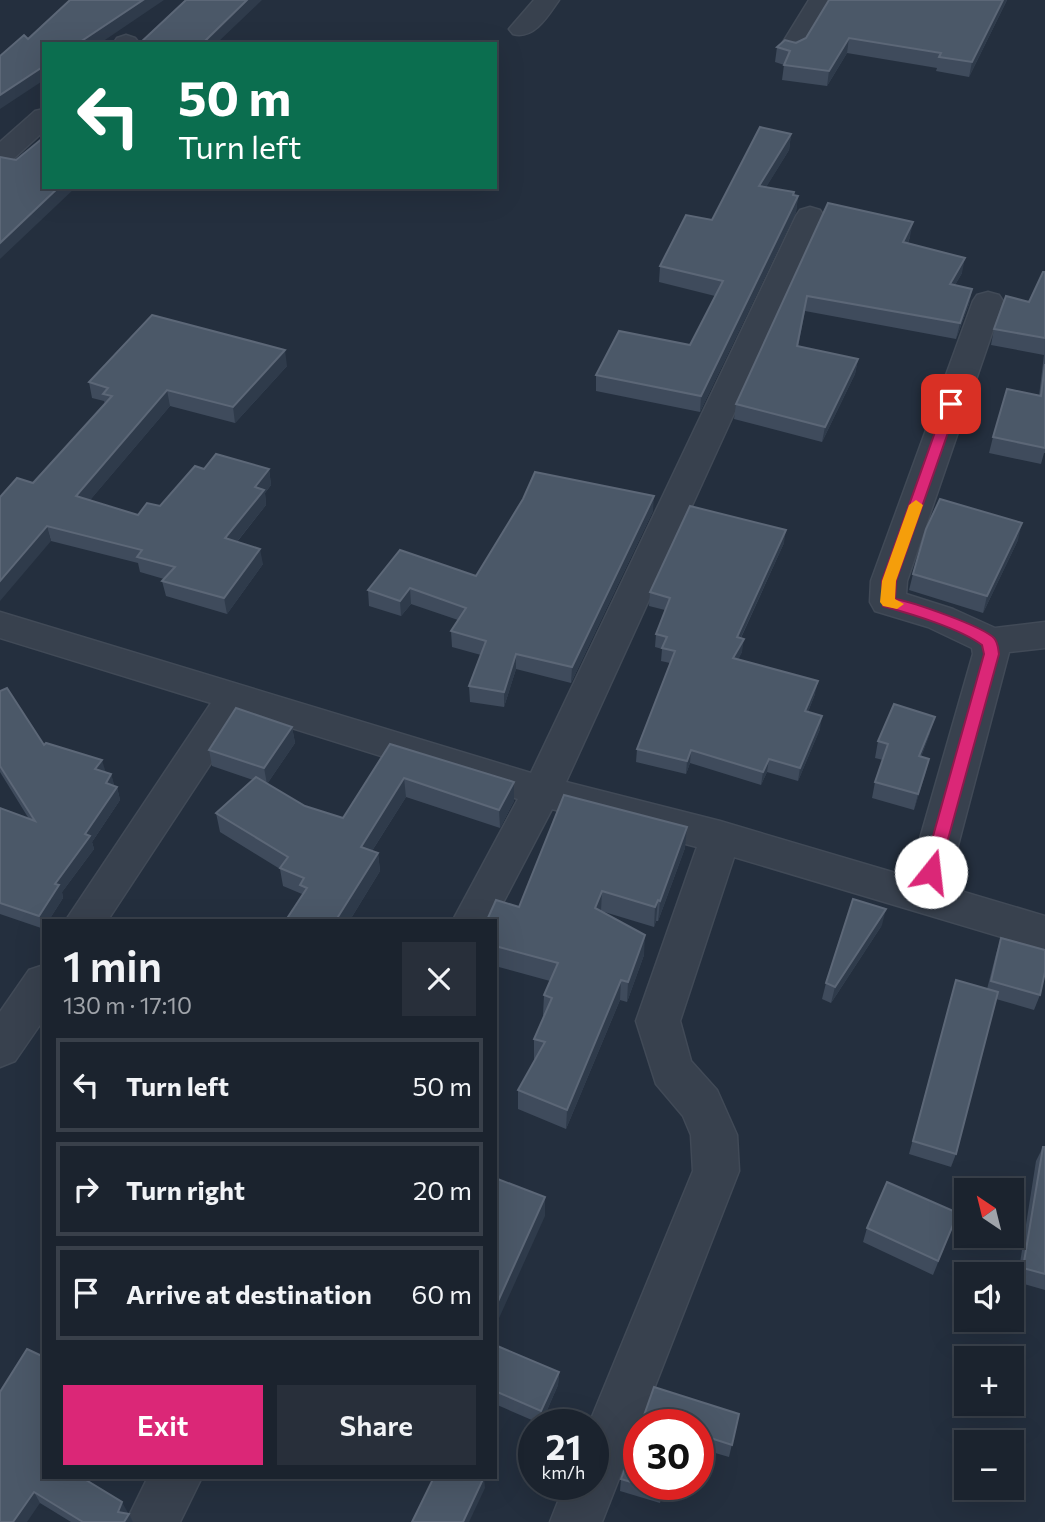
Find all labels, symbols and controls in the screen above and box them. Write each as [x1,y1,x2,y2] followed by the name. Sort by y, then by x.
[178,66,291,126] text: 50 m
[63,70,154,161] icon: left
[178,126,302,166] text: Turn left
[921,374,981,434] pin
[932,385,970,423] icon: arrive
[894,835,968,909] position arrow
[63,939,162,991] text: 1 min
[402,942,476,1016] button: close
[63,991,192,1019] text: 130 m · 17:10
[67,1066,105,1104] icon: left
[126,1070,229,1101] text: Turn left
[412,1070,472,1101] text: 50 m
[67,1170,105,1208] icon: right
[126,1174,245,1205] text: Turn right
[413,1174,472,1205] text: 20 m
[954,1178,1024,1248] north arrow
[954,1178,1024,1500] map controls
[954,1262,1024,1332] button: sound
[67,1274,105,1312] icon: arrive
[126,1278,372,1309] text: Arrive at destination
[412,1278,472,1309] text: 60 m
[954,1346,1024,1416] button: +
[63,1385,263,1465] button: Exit
[277,1385,476,1465] button: Share
[623,1409,714,1500] speed limit sign: 30
[546,1424,581,1467] text: 21
[954,1430,1024,1500] button: −
[542,1461,585,1483] text: km/h

